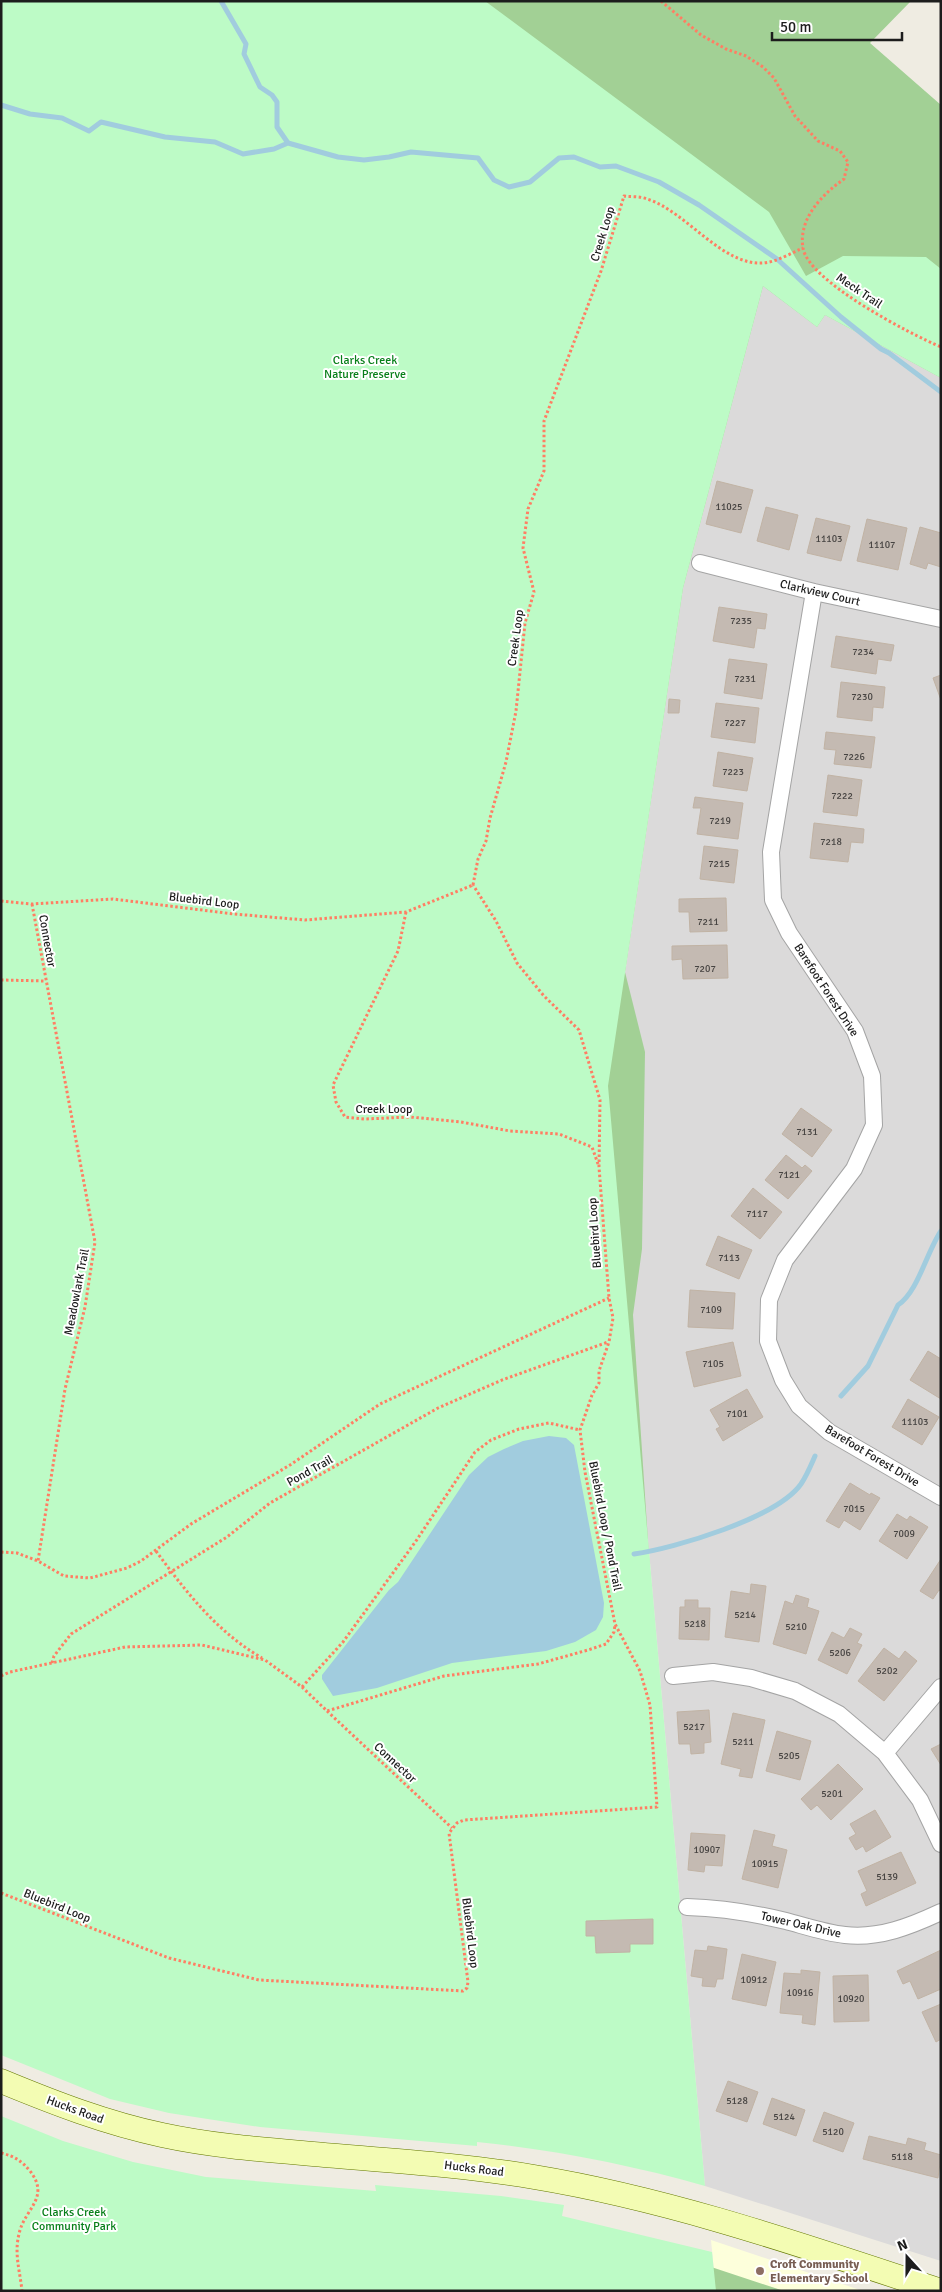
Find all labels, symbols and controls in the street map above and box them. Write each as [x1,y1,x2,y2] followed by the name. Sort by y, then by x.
[772,10,902,42] scale bar
[780,18,811,36] text: 50 m
[588,205,618,263] street label: Creek Loop
[833,270,885,312] street label: Meck Trail
[324,353,406,382] park label: Clarks Creek Nature Preserve
[715,501,743,513] house number: 11025
[815,533,843,545] house number: 11103
[868,539,896,551] house number: 11107
[778,576,862,610] street label: Clarkview Court
[505,609,527,667] street label: Creek Loop
[730,615,752,627] house number: 7235
[852,646,874,658] house number: 7234
[734,673,756,685] house number: 7231
[851,691,873,703] house number: 7230
[724,717,746,729] house number: 7227
[843,751,865,763] house number: 7226
[722,766,744,778] house number: 7223
[831,790,853,802] house number: 7222
[709,815,731,827] house number: 7219
[820,836,842,848] house number: 7218
[708,858,730,870] house number: 7215
[168,889,240,913] street label: Bluebird Loop
[35,914,59,969] street label: Connector
[697,916,719,928] house number: 7211
[790,941,862,1039] street label: Barefoot Forest Drive
[694,963,716,975] house number: 7207
[356,1102,412,1117] street label: Creek Loop
[796,1126,818,1138] house number: 7131
[778,1169,800,1181] house number: 7121
[585,1197,605,1269] street label: Bluebird Loop
[746,1208,768,1220] house number: 7117
[61,1247,93,1337] street label: Meadowlark Trail
[718,1252,740,1264] house number: 7113
[700,1304,722,1316] house number: 7109
[702,1358,724,1370] house number: 7105
[726,1408,748,1420] house number: 7101
[901,1416,929,1428] house number: 11103
[822,1422,922,1490] street label: Barefoot Forest Drive
[284,1452,336,1490] street label: Pond Trail
[585,1460,625,1593] street label: Bluebird Loop / Pond Trail
[843,1503,865,1515] house number: 7015
[893,1528,915,1540] house number: 7009
[734,1609,756,1621] house number: 5214
[684,1618,706,1630] house number: 5218
[785,1621,807,1633] house number: 5210
[829,1647,851,1659] house number: 5206
[876,1665,898,1677] house number: 5202
[683,1721,705,1733] house number: 5217
[732,1736,754,1748] house number: 5211
[371,1739,420,1787] street label: Connector
[778,1750,800,1762] house number: 5205
[821,1788,843,1800] house number: 5201
[693,1844,721,1856] house number: 10907
[751,1858,779,1870] house number: 10915
[876,1871,898,1883] house number: 5139
[21,1886,93,1926] street label: Bluebird Loop
[458,1897,482,1969] street label: Bluebird Loop
[759,1908,843,1942] street label: Tower Oak Drive
[740,1974,768,1986] house number: 10912
[786,1987,814,1999] house number: 10916
[837,1993,865,2005] house number: 10920
[44,2093,106,2127] street label: Hucks Road
[726,2095,748,2107] house number: 5128
[773,2111,795,2123] house number: 5124
[822,2126,844,2138] house number: 5120
[891,2151,913,2163] house number: 5118
[443,2158,505,2180] street label: Hucks Road
[32,2205,116,2234] park label: Clarks Creek Community Park
[882,2232,932,2282] north arrow
[895,2236,910,2255] text: N
[770,2257,869,2286] place label: Croft Community Elementary School
[754,2265,766,2277] marker: Croft Community Elementary School

